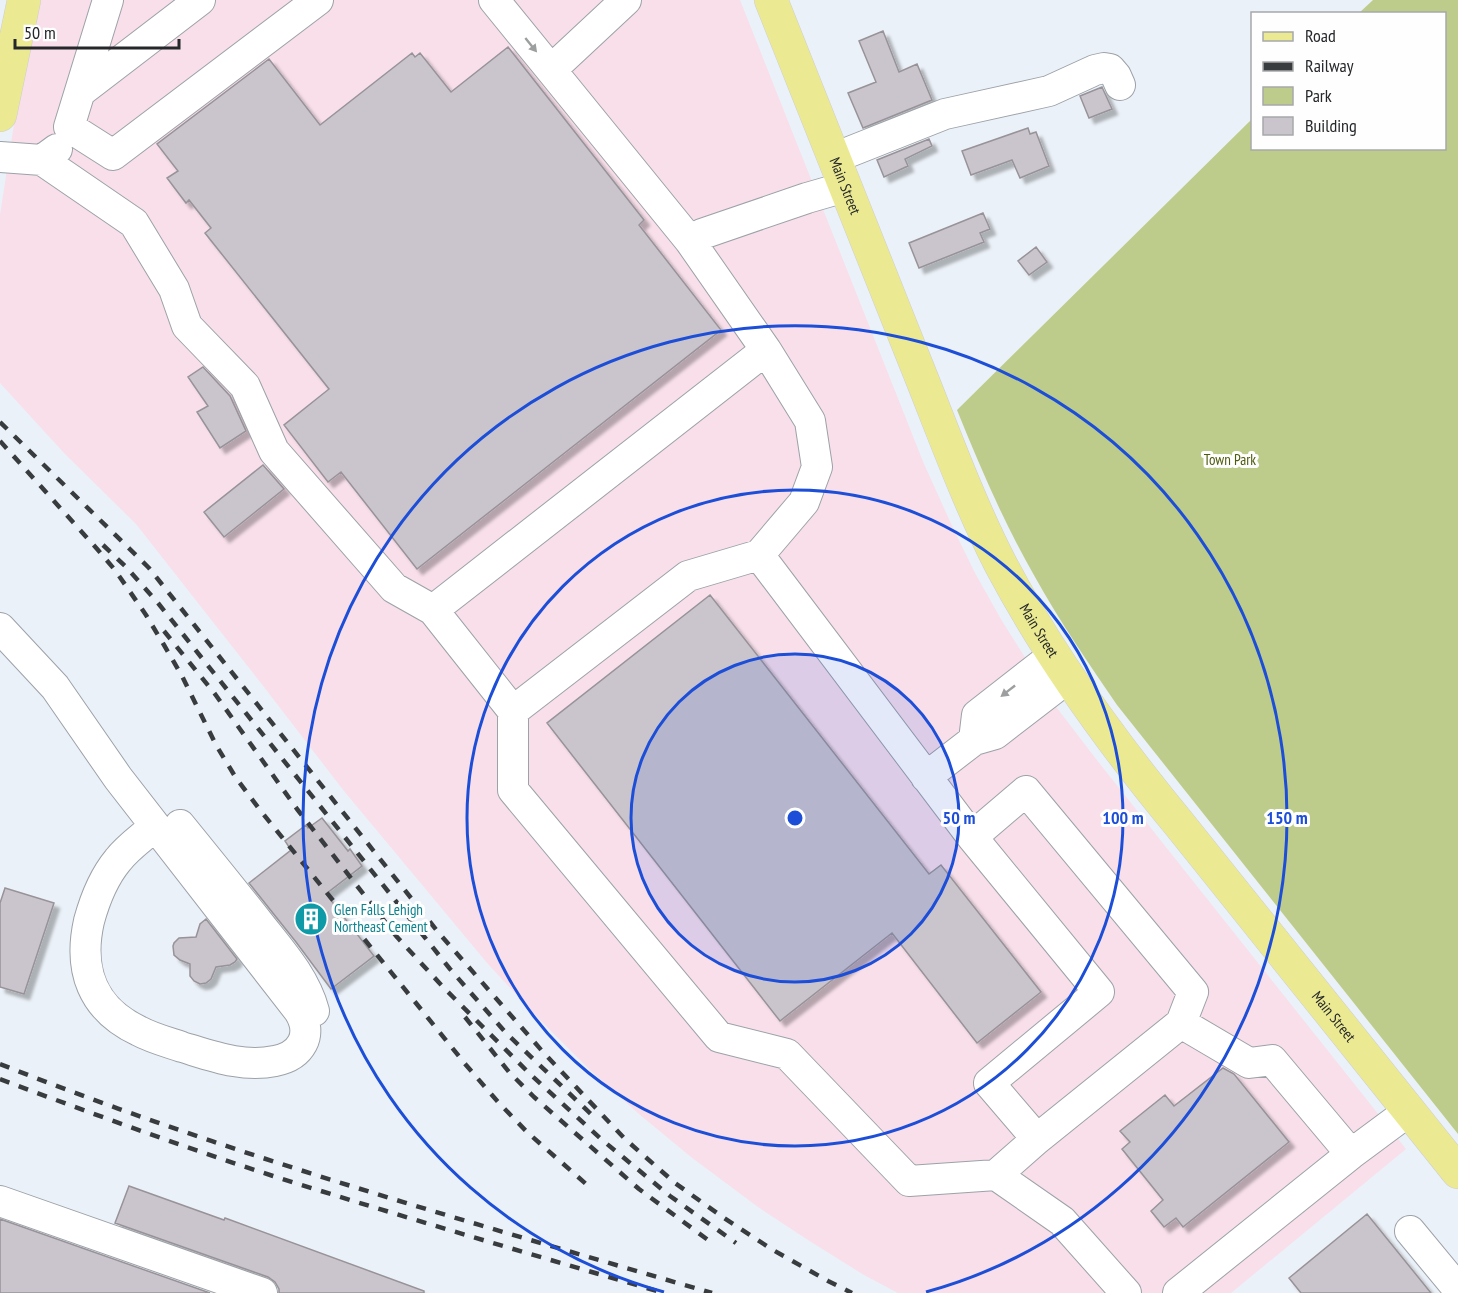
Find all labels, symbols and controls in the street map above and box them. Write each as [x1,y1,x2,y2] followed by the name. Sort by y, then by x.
[15,12,178,50] scale bar
[1251,12,1446,150] legend
[24,21,56,44] text: 50 m
[1305,24,1336,47] text: Road
[524,38,536,53] one-way arrow
[1305,54,1354,77] text: Railway
[1305,84,1332,107] text: Park
[1305,114,1357,137] text: Building
[826,154,865,217] street label: Main Street
[1204,450,1256,469] park label: Town Park
[1016,600,1063,661] street label: Main Street
[1000,685,1016,698] one-way arrow
[943,806,975,829] text: 50 m
[1102,806,1144,829] text: 100 m
[1266,806,1308,829] text: 150 m
[785,808,805,828] centre of rings
[334,900,428,936] place label: Glen Falls Lehigh Northeast Cement
[293,901,329,937] building icon: Glen Falls Lehigh Northeast Cement
[1308,987,1360,1046] street label: Main Street

